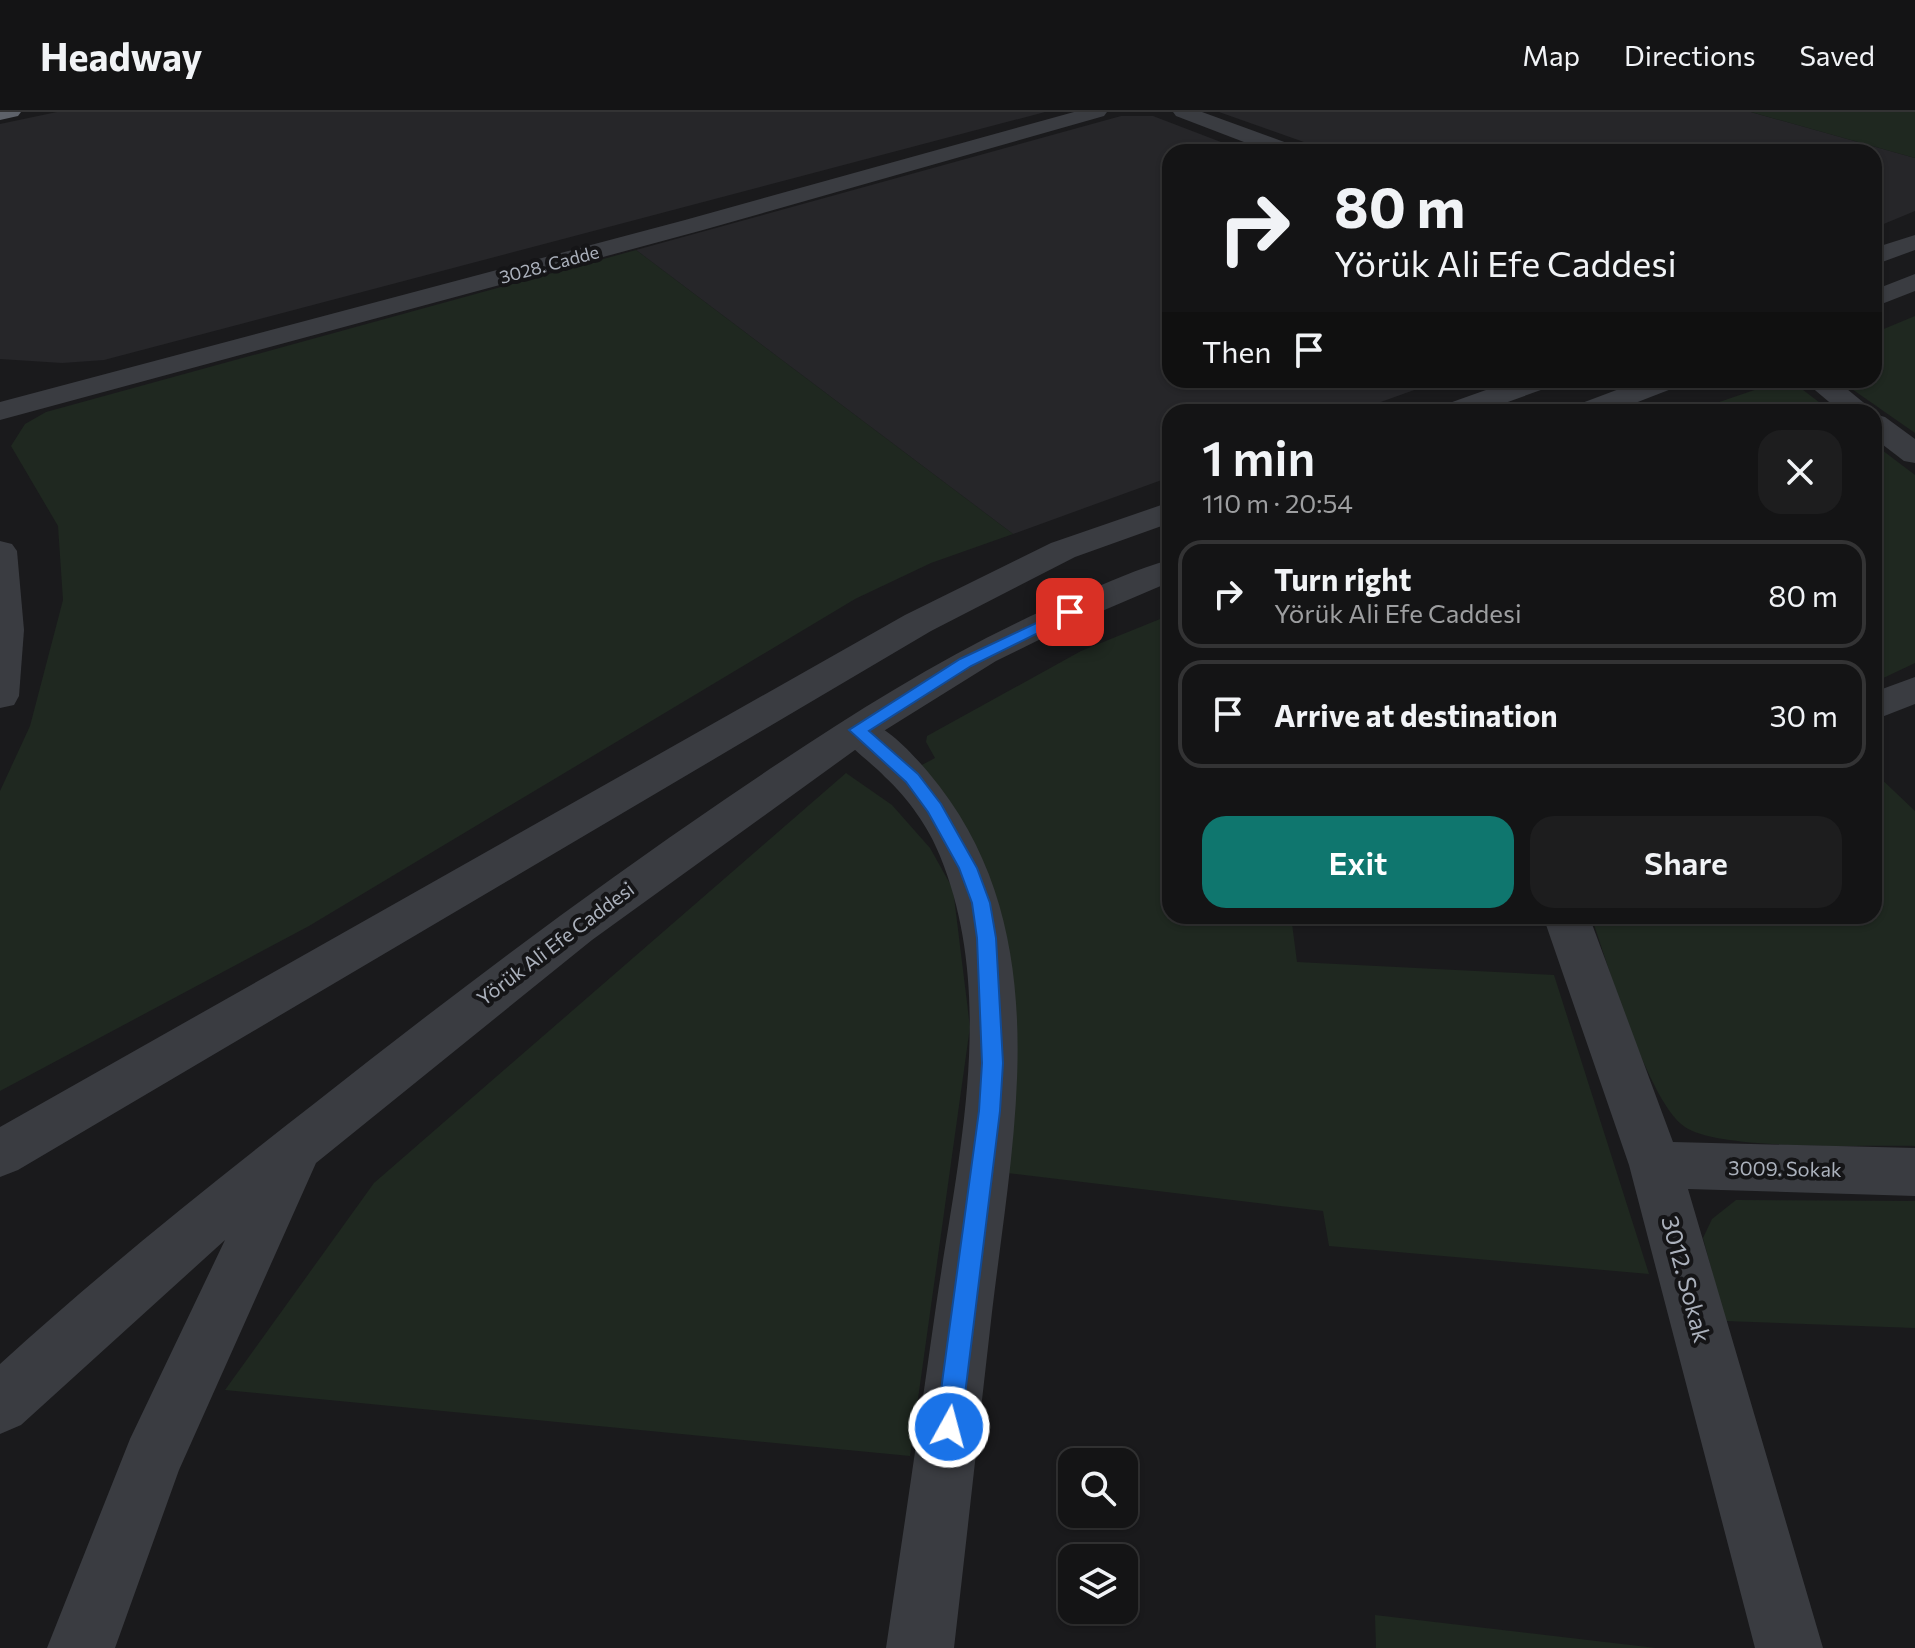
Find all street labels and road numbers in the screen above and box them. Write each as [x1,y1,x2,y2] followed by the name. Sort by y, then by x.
[497,240,601,288] street label: 3028. Cadde
[472,876,638,1010] street label: Yörük Ali Efe Caddesi
[1728,1155,1842,1181] street label: 3009. Sokak
[1656,1212,1718,1346] street label: 3012. Sokak

